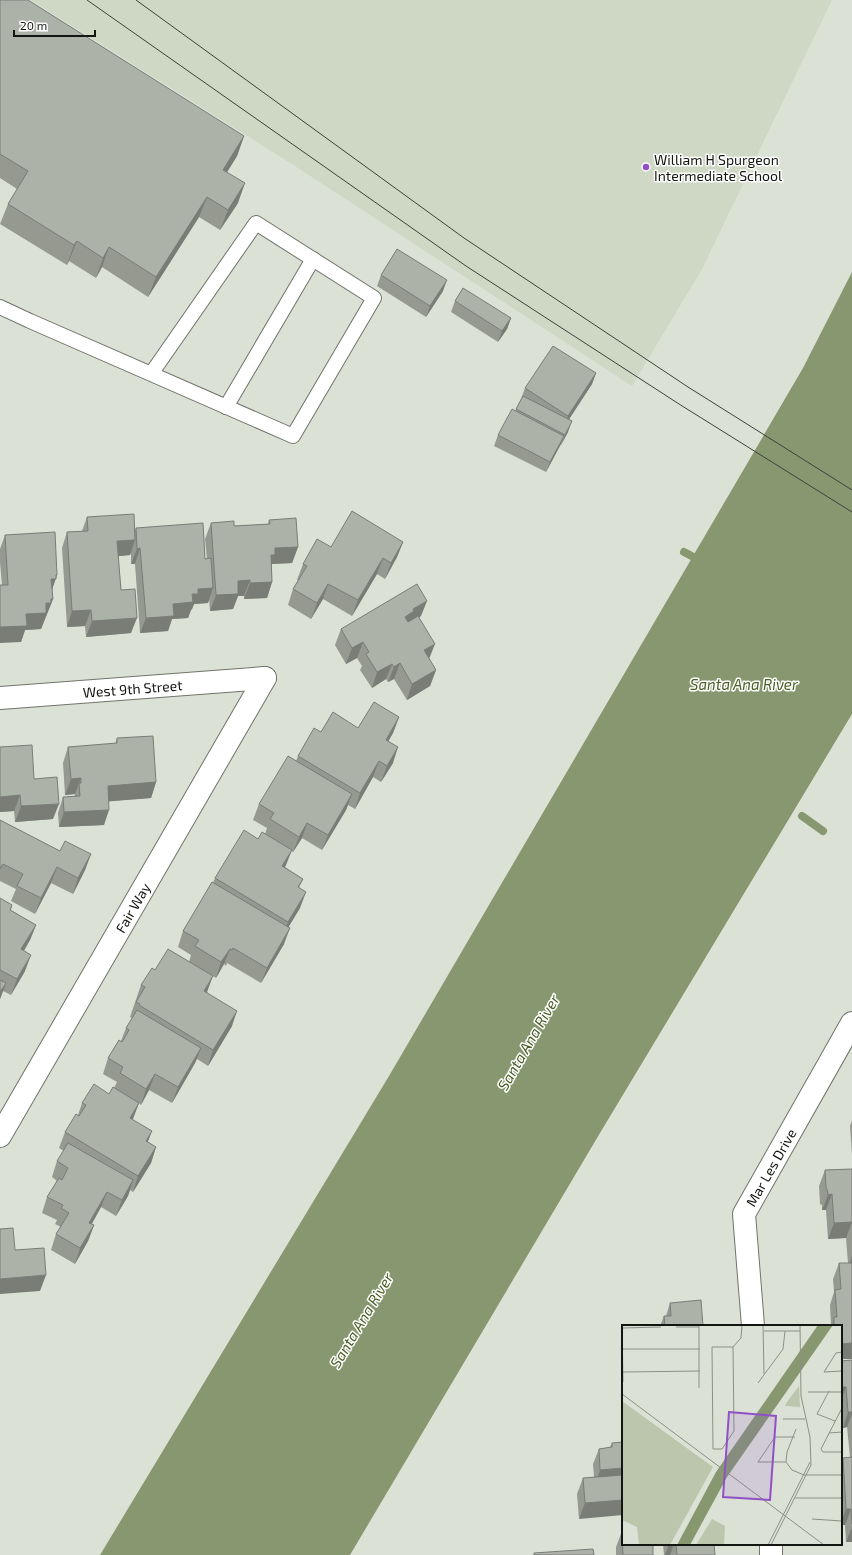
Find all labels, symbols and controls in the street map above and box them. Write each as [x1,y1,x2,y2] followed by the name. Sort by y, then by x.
[14,12,95,38] scale bar
[20,18,47,32] text: 20 m
[654,151,783,184] place label: William H Spurgeon Intermediate School
[641,162,651,172] marker: William H Spurgeon Intermediate School
[690,675,799,693] water label: Santa Ana River
[82,676,183,700] street label: West 9th Street
[111,879,154,936] street label: Fair Way
[493,990,563,1093] water label: Santa Ana River
[742,1125,799,1209] street label: Mar Les Drive
[326,1268,397,1371] water label: Santa Ana River
[622,1325,842,1545] inset map

